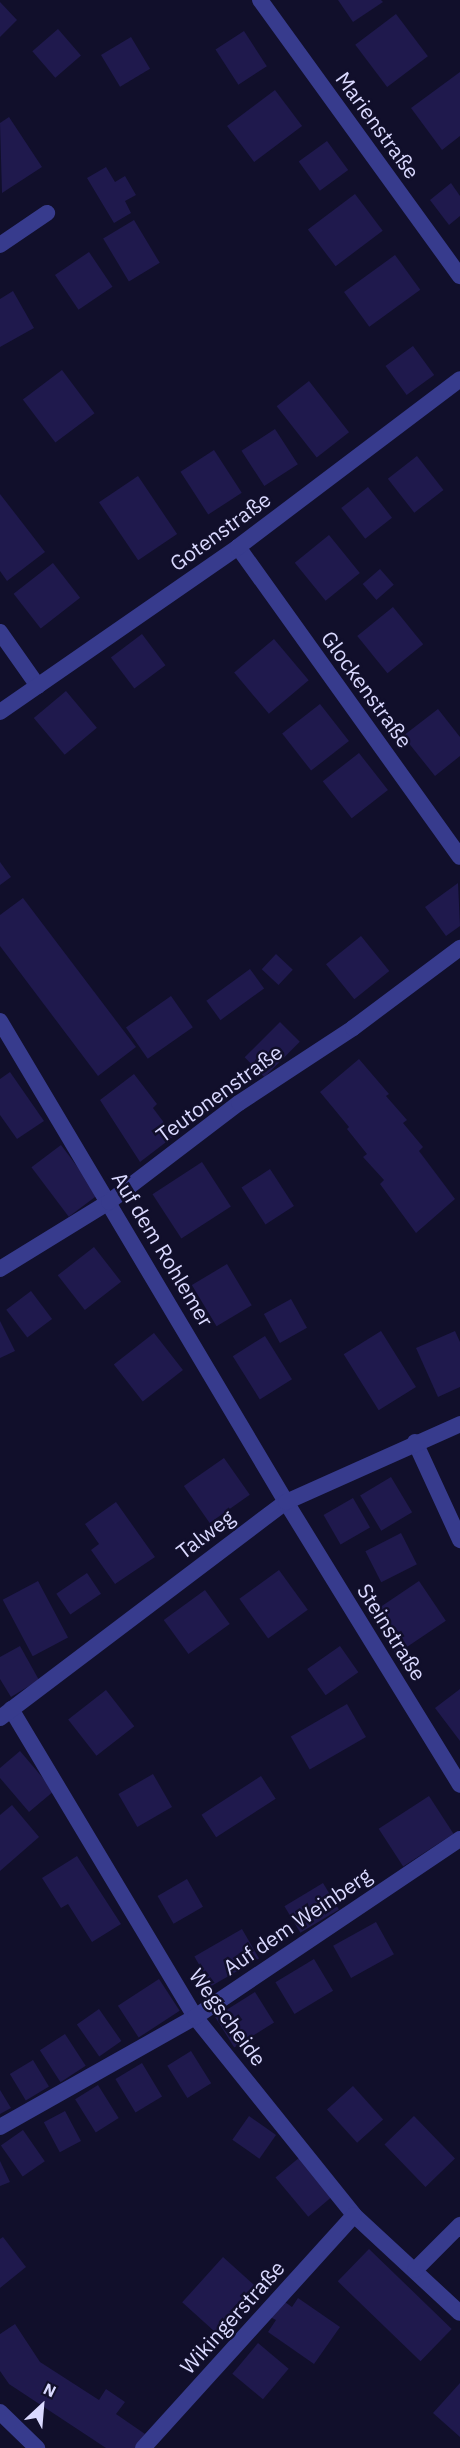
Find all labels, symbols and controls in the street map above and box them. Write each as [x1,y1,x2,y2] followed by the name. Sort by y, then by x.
[331,67,425,183] street label: Marienstraße
[165,486,275,576] street label: Gotenstraße
[316,626,418,752] street label: Glockenstraße
[151,1039,287,1147] street label: Teutonenstraße
[107,1167,219,1331] street label: Auf dem Rohlemer
[171,1504,239,1564] street label: Talweg
[352,1579,432,1685] street label: Steinstraße
[218,1862,376,1980] street label: Auf dem Weinberg
[184,1963,272,2071] street label: Wegscheide
[175,2255,289,2379] street label: Wikingerstraße
[12,2376,72,2436] north arrow
[40,2378,59,2401] text: N

